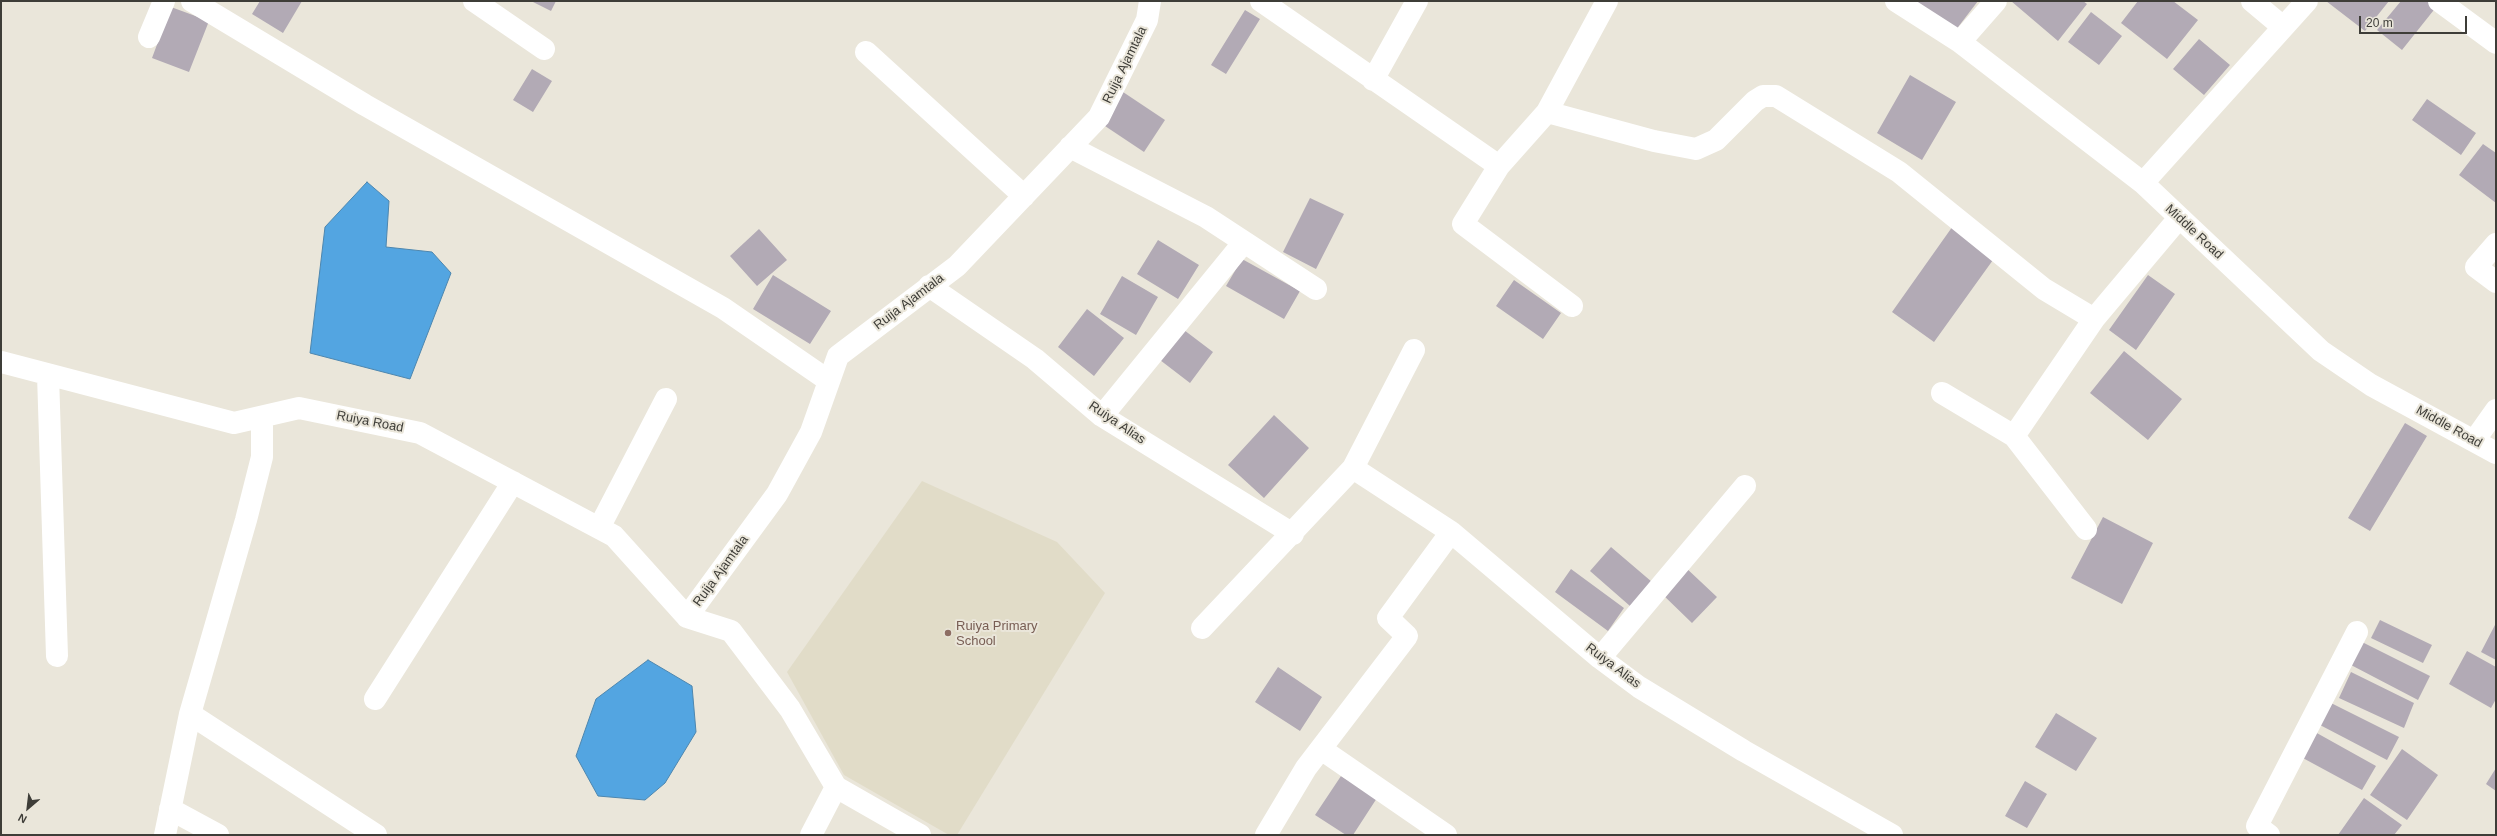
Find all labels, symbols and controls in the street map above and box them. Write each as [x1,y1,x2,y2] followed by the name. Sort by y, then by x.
[2361,8,2469,34] scale bar
[2366,16,2393,30] text: 20 m
[1100,24,1150,106] street label: Ruija Ajamtala
[2162,201,2226,263] street label: Middle Road
[871,271,947,333] street label: Ruija Ajamtala
[1086,398,1148,448] street label: Ruiya Alias
[2413,402,2485,452] street label: Middle Road
[335,408,405,436] street label: Ruiya Road
[690,533,752,609] street label: Ruija Ajamtala
[956,618,1038,649] place label: Ruiya Primary School
[943,628,953,638] marker: Ruiya Primary School
[1582,640,1644,692] street label: Ruiya Alias
[8,788,48,828] north arrow
[16,811,29,826] text: N

